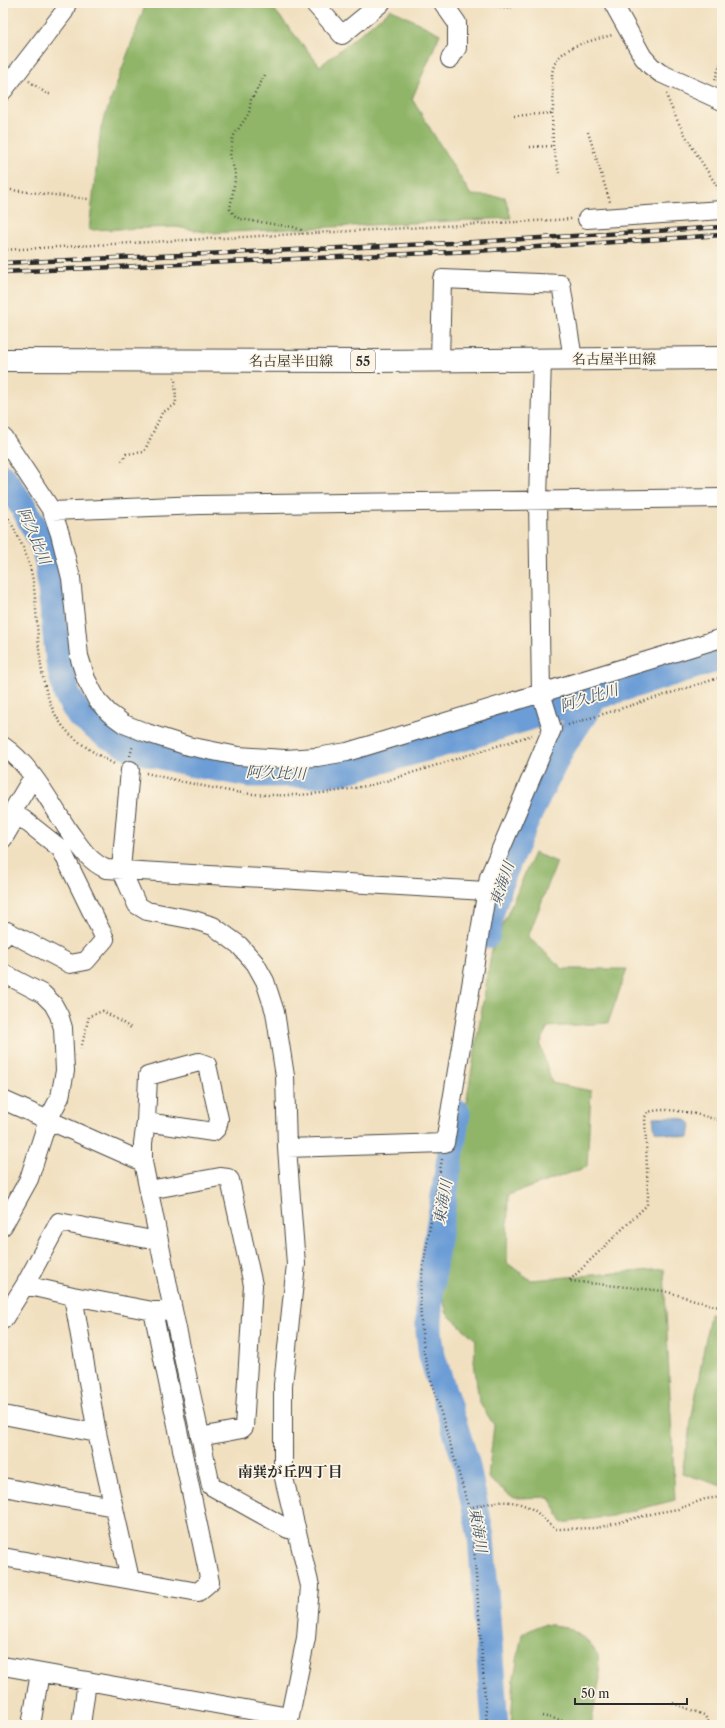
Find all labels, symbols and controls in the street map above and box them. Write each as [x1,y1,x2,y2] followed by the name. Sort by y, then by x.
[351,350,375,372] road number: 55
[572,350,656,368] street label: 名古屋半田線
[249,352,333,370] street label: 名古屋半田線
[14,504,56,569] water label: 阿久比川
[557,679,622,715] water label: 阿久比川
[246,762,308,783] water label: 阿久比川
[485,858,518,908] water label: 東海川
[429,1176,456,1226] water label: 東海川
[237,1462,343,1481] district label: 南巽が丘四丁目
[466,1506,492,1556] water label: 東海川
[575,1680,687,1706] scale bar
[581,1686,610,1701] text: 50 m

